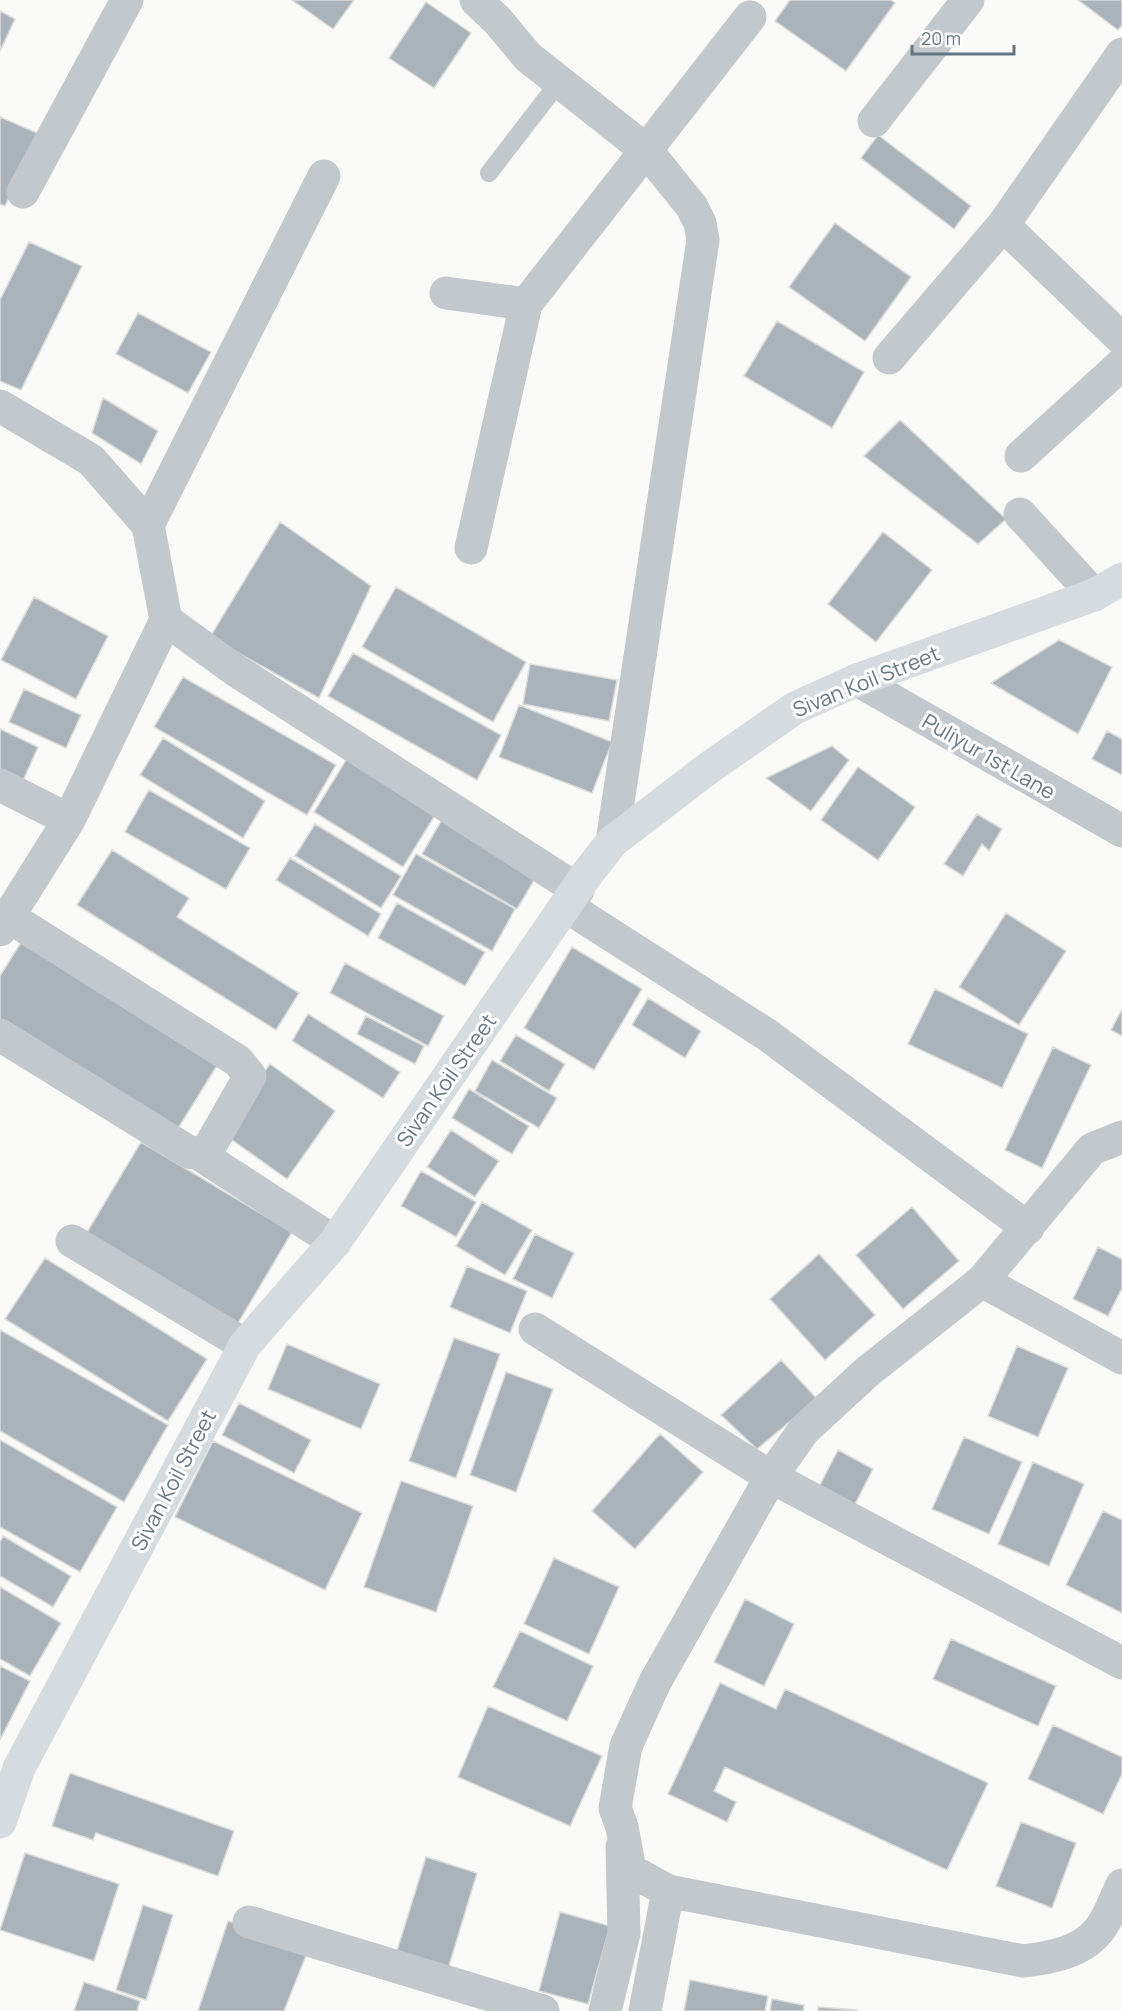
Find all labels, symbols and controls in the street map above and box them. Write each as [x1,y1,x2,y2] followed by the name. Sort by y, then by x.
[912,18,1014,56] scale bar
[921,26,961,50] text: 20 m
[788,639,944,723] street label: Sivan Koil Street
[917,707,1061,805] street label: Puliyur 1st Lane
[390,1008,502,1152] street label: Sivan Koil Street
[124,1405,222,1555] street label: Sivan Koil Street

